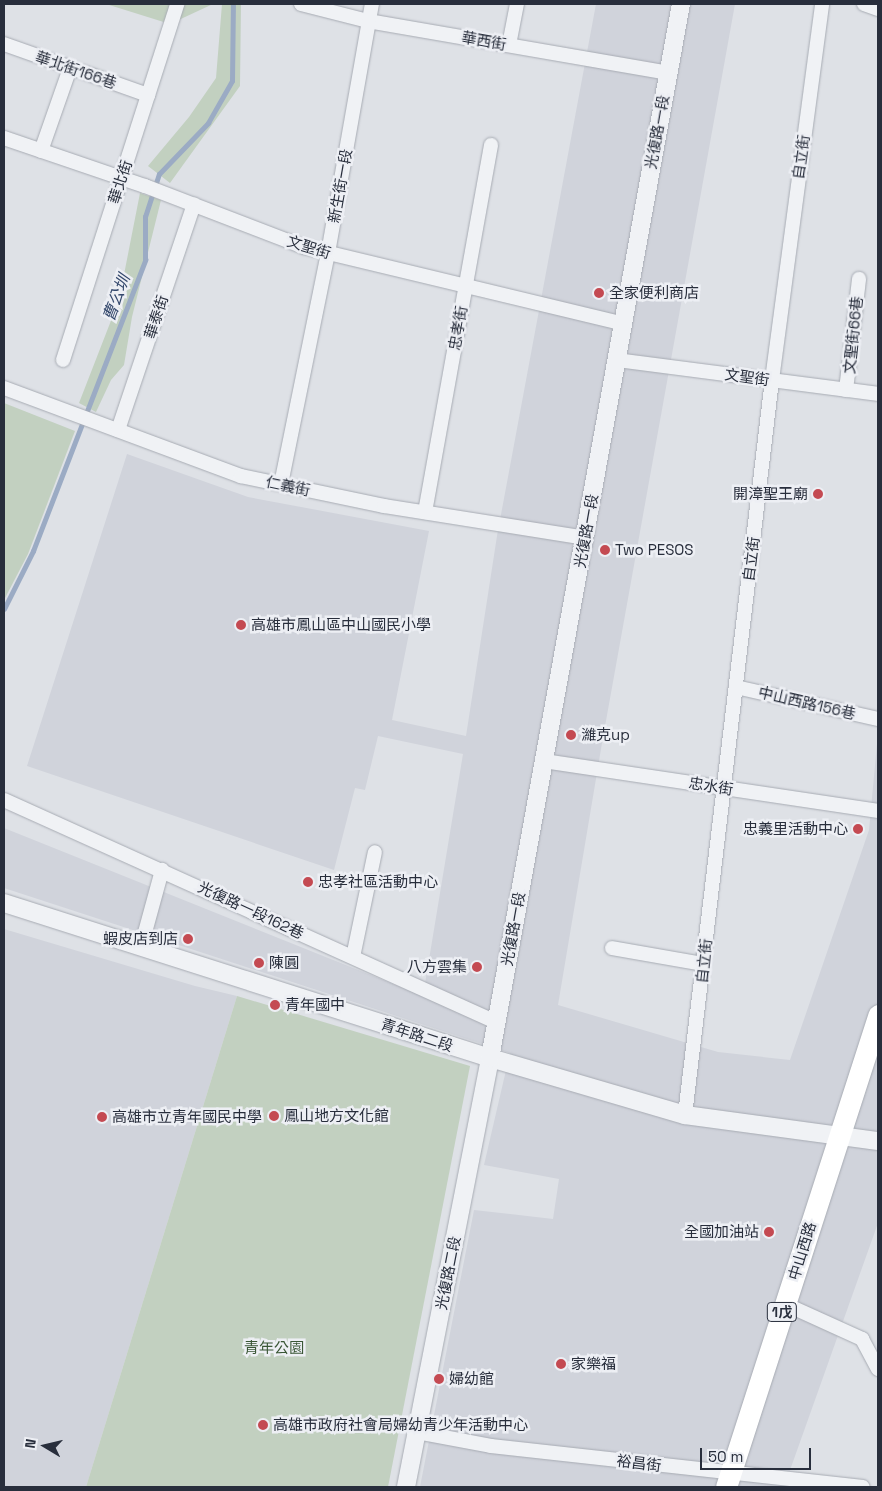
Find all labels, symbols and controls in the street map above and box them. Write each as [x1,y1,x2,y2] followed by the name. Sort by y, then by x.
[460,28,508,54] street label: 華西街
[33,48,119,92] street label: 華北街166巷
[642,94,672,170] street label: 光復路一段
[789,133,813,181] street label: 自立街
[325,148,355,224] street label: 新生街一段
[104,158,136,206] street label: 華北街
[285,232,333,262] street label: 文聖街
[99,272,135,324] water label: 曹公圳
[609,284,699,302] place label: 全家便利商店
[593,287,605,299] marker: 全家便利商店
[140,293,172,341] street label: 華泰街
[840,295,866,375] street label: 文聖街66巷
[445,304,471,352] street label: 忠孝街
[723,365,771,389] street label: 文聖街
[264,473,312,499] street label: 仁義街
[733,485,808,503] place label: 開漳聖王廟
[812,488,824,500] marker: 開漳聖王廟
[571,493,601,569] street label: 光復路一段
[739,536,763,582] street label: 自立街
[615,541,694,559] place label: Two PESOS
[599,544,611,556] marker: Two PESOS
[251,616,431,634] place label: 高雄市鳳山區中山國民小學
[235,619,247,631] marker: 高雄市鳳山區中山國民小學
[757,683,857,723] street label: 中山西路156巷
[581,726,630,744] place label: 濰克up
[565,729,577,741] marker: 濰克up
[687,774,735,798] street label: 忠水街
[743,820,848,838] place label: 忠義里活動中心
[852,823,864,835] marker: 忠義里活動中心
[318,873,438,891] place label: 忠孝社區活動中心
[302,876,314,888] marker: 忠孝社區活動中心
[195,878,307,942] street label: 光復路一段162巷
[498,891,528,967] street label: 光復路一段
[103,930,178,948] place label: 蝦皮店到店
[182,933,194,945] marker: 蝦皮店到店
[693,938,715,984] street label: 自立街
[269,954,299,972] place label: 陳圓
[253,957,265,969] marker: 陳圓
[407,958,467,976] place label: 八方雲集
[471,961,483,973] marker: 八方雲集
[285,996,345,1014] place label: 青年國中
[269,999,281,1011] marker: 青年國中
[379,1015,455,1055] street label: 青年路二段
[284,1107,389,1125] place label: 鳳山地方文化館
[112,1108,262,1126] place label: 高雄市立青年國民中學
[268,1110,280,1122] marker: 鳳山地方文化館
[96,1111,108,1123] marker: 高雄市立青年國民中學
[785,1220,819,1282] street label: 中山西路
[684,1223,759,1241] place label: 全國加油站
[763,1226,775,1238] marker: 全國加油站
[432,1234,464,1312] street label: 光復路二段
[766,1300,798,1324] road number: 1戊
[244,1339,304,1357] park label: 青年公園
[571,1355,616,1373] place label: 家樂福
[555,1358,567,1370] marker: 家樂福
[449,1370,494,1388] place label: 婦幼館
[433,1373,445,1385] marker: 婦幼館
[273,1416,528,1434] place label: 高雄市政府社會局婦幼青少年活動中心
[257,1419,269,1431] marker: 高雄市政府社會局婦幼青少年活動中心
[20,1421,70,1471] north arrow
[21,1438,40,1450] text: N
[702,1438,813,1470] scale bar
[708,1447,743,1466] text: 50 m
[616,1451,662,1475] street label: 裕昌街

